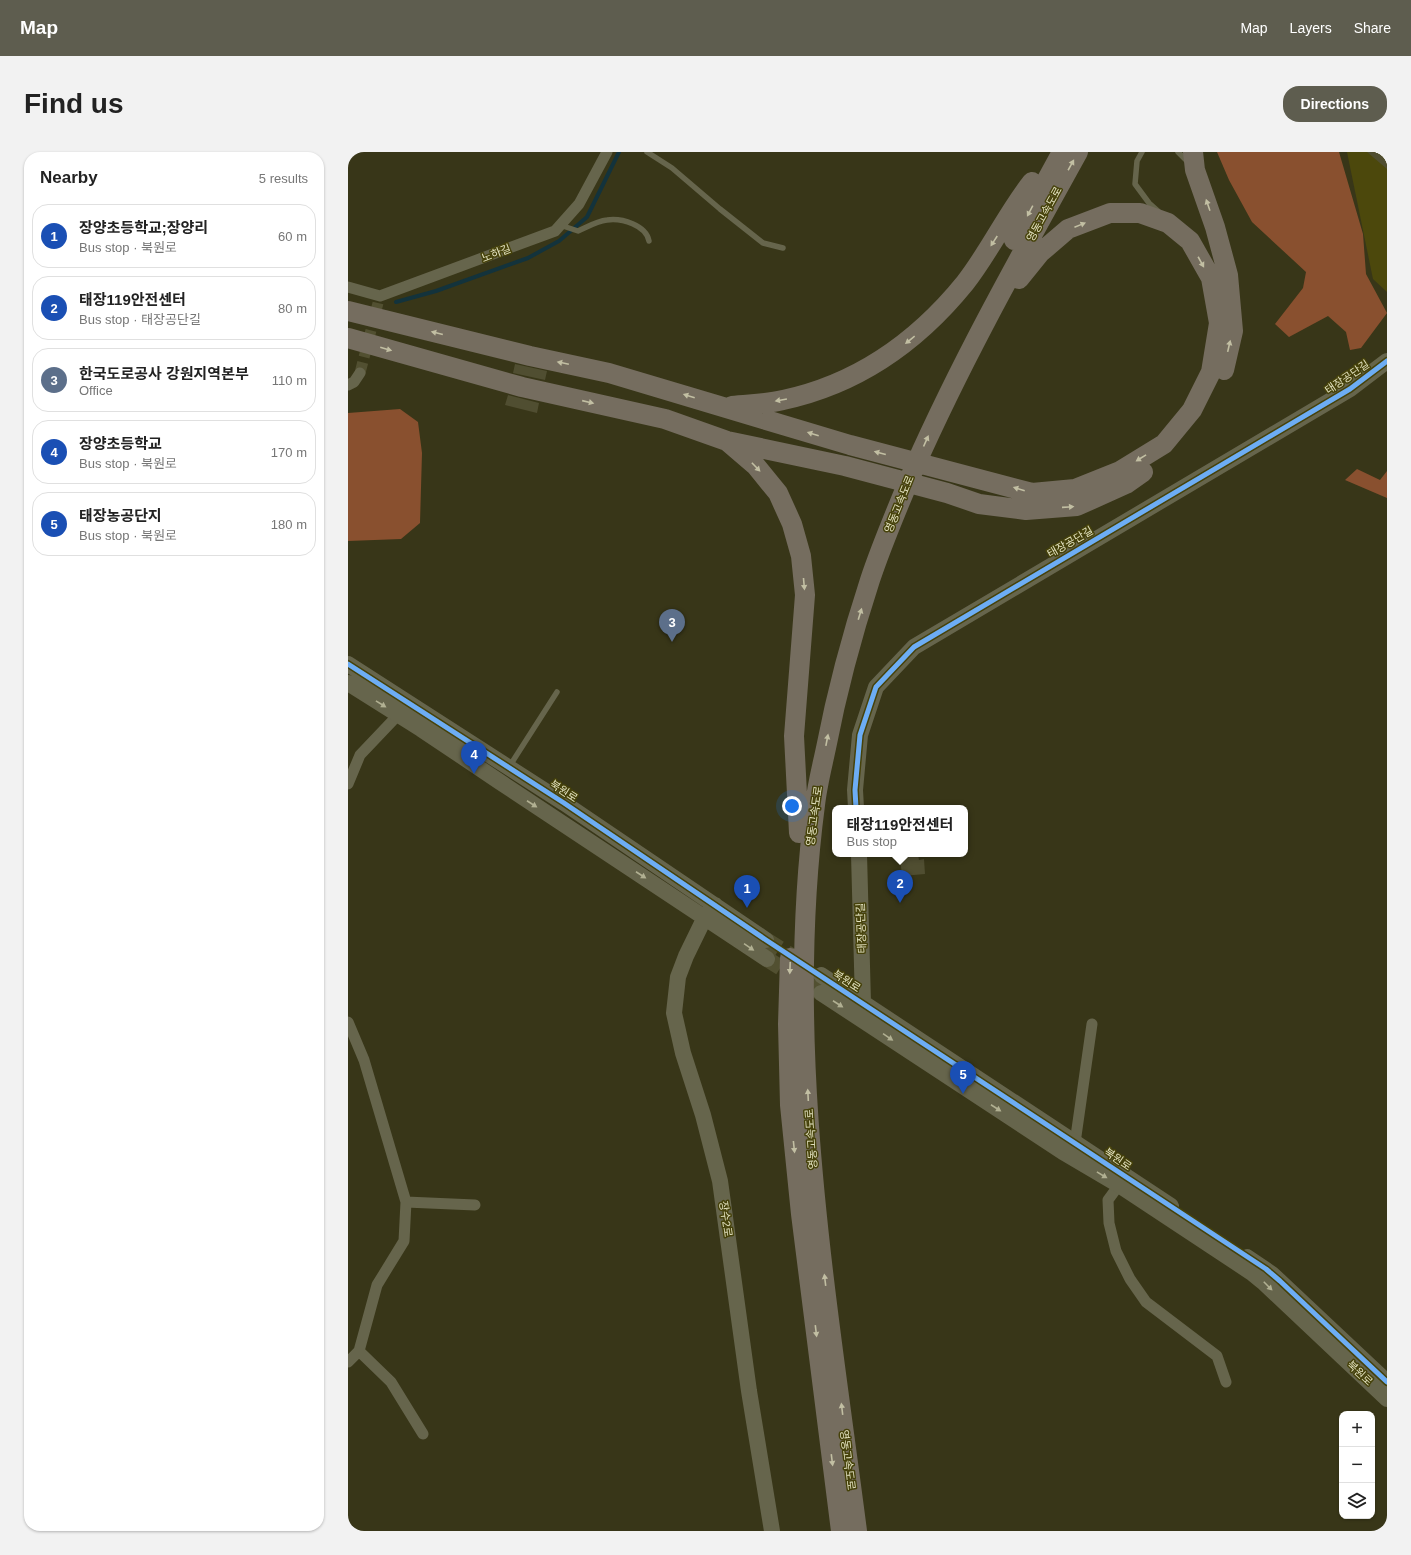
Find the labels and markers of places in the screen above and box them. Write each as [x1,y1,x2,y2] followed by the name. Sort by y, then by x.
[659,609,685,642] pin: 3
[461,741,487,774] pin: 4
[887,870,913,903] pin: 2
[734,875,760,908] pin: 1
[950,1061,976,1094] pin: 5

